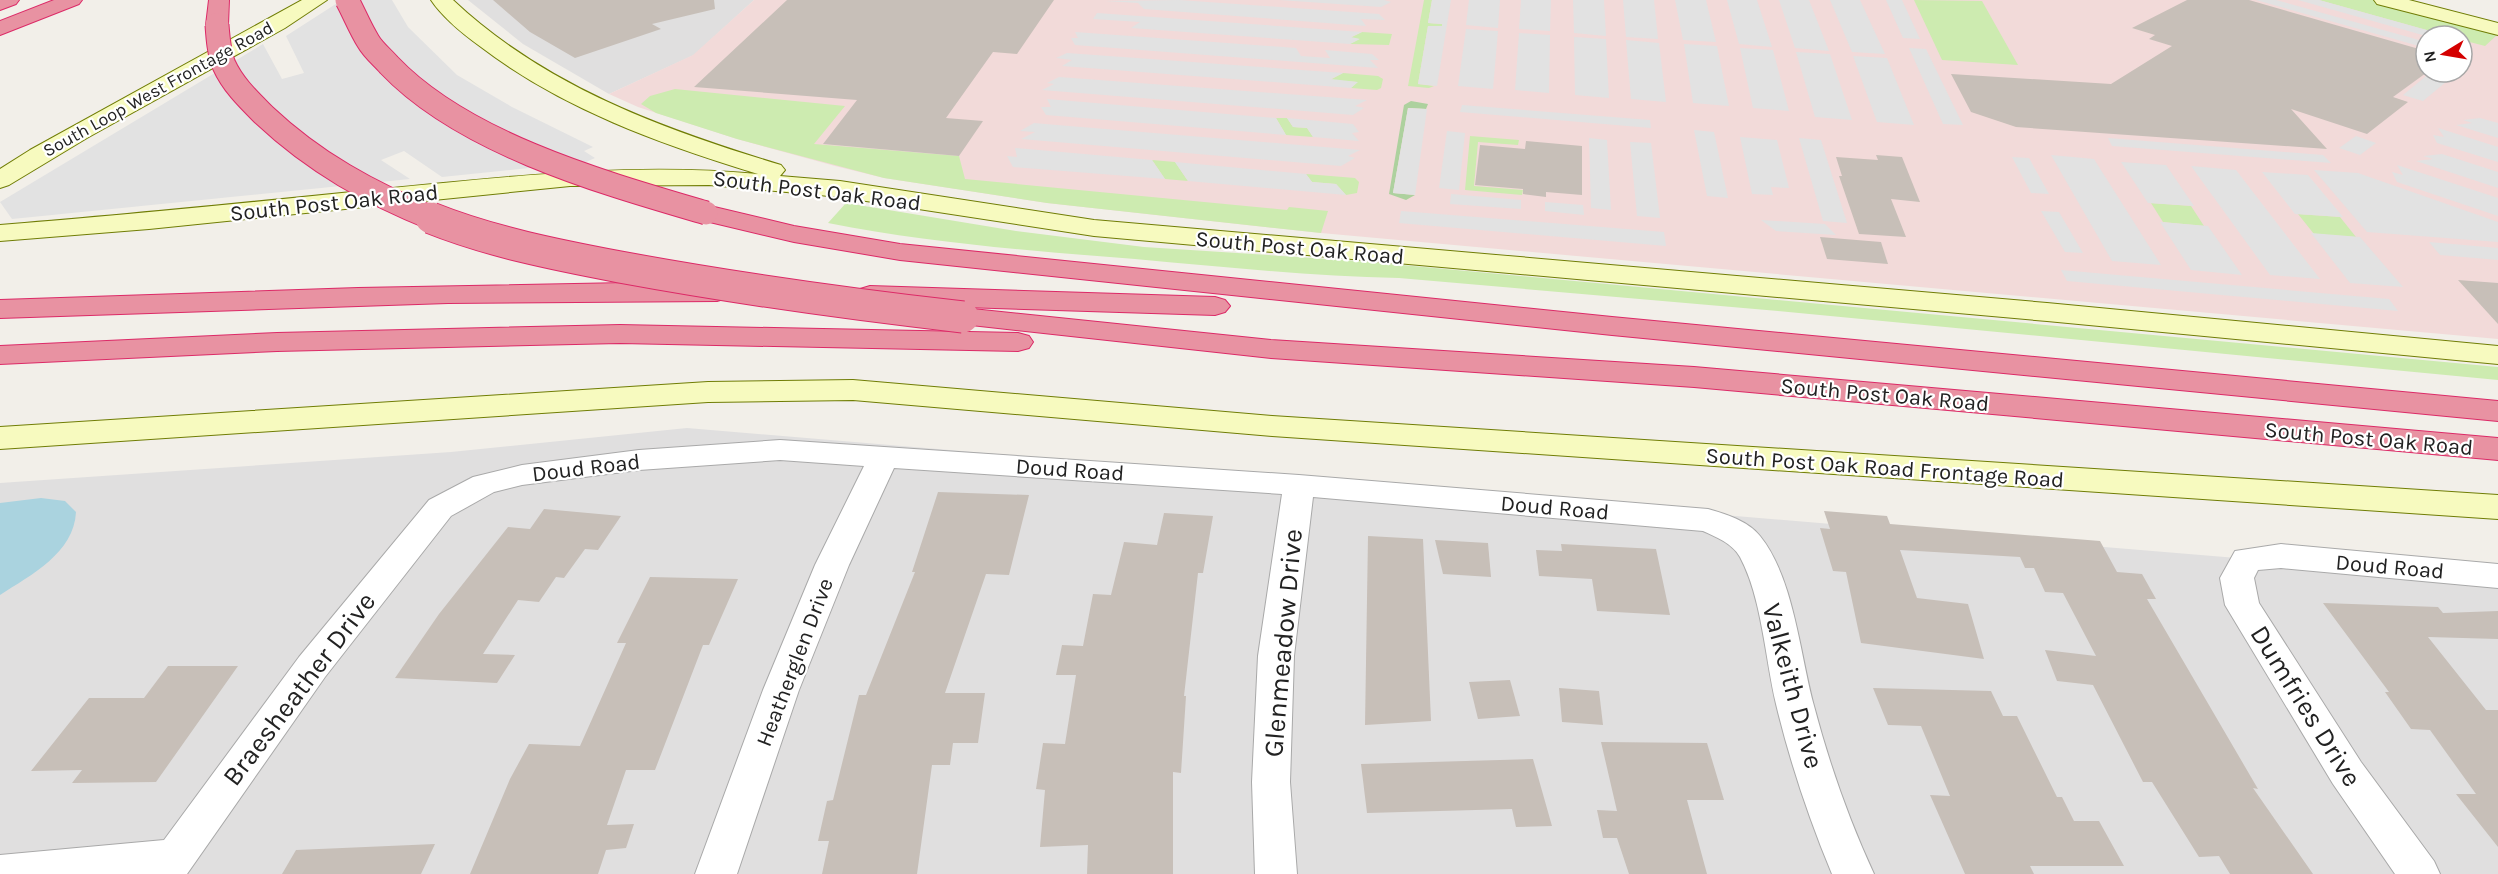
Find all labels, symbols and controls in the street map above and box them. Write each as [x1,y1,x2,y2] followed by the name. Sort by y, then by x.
[39,16,277,162] street label: South Loop West Frontage Road
[2414,24,2474,84] north arrow
[2419,49,2440,64] text: N
[711,165,922,217] street label: South Post Oak Road
[229,179,440,227] street label: South Post Oak Road
[1195,226,1405,270] street label: South Post Oak Road
[1780,373,1990,417] street label: South Post Oak Road
[2264,417,2474,461] street label: South Post Oak Road
[1705,442,2065,493] street label: South Post Oak Road Frontage Road
[531,448,642,488] street label: Doud Road
[1015,453,1125,487] street label: Doud Road
[1500,490,1610,526] street label: Doud Road
[1257,528,1309,758] street label: Glenmeadow Drive
[2335,549,2445,585] street label: Doud Road
[751,574,839,750] street label: Heatherglen Drive
[216,586,382,792] street label: Braesheather Drive
[1756,600,1830,772] street label: Valkeith Drive
[2244,619,2368,793] street label: Dumfries Drive

